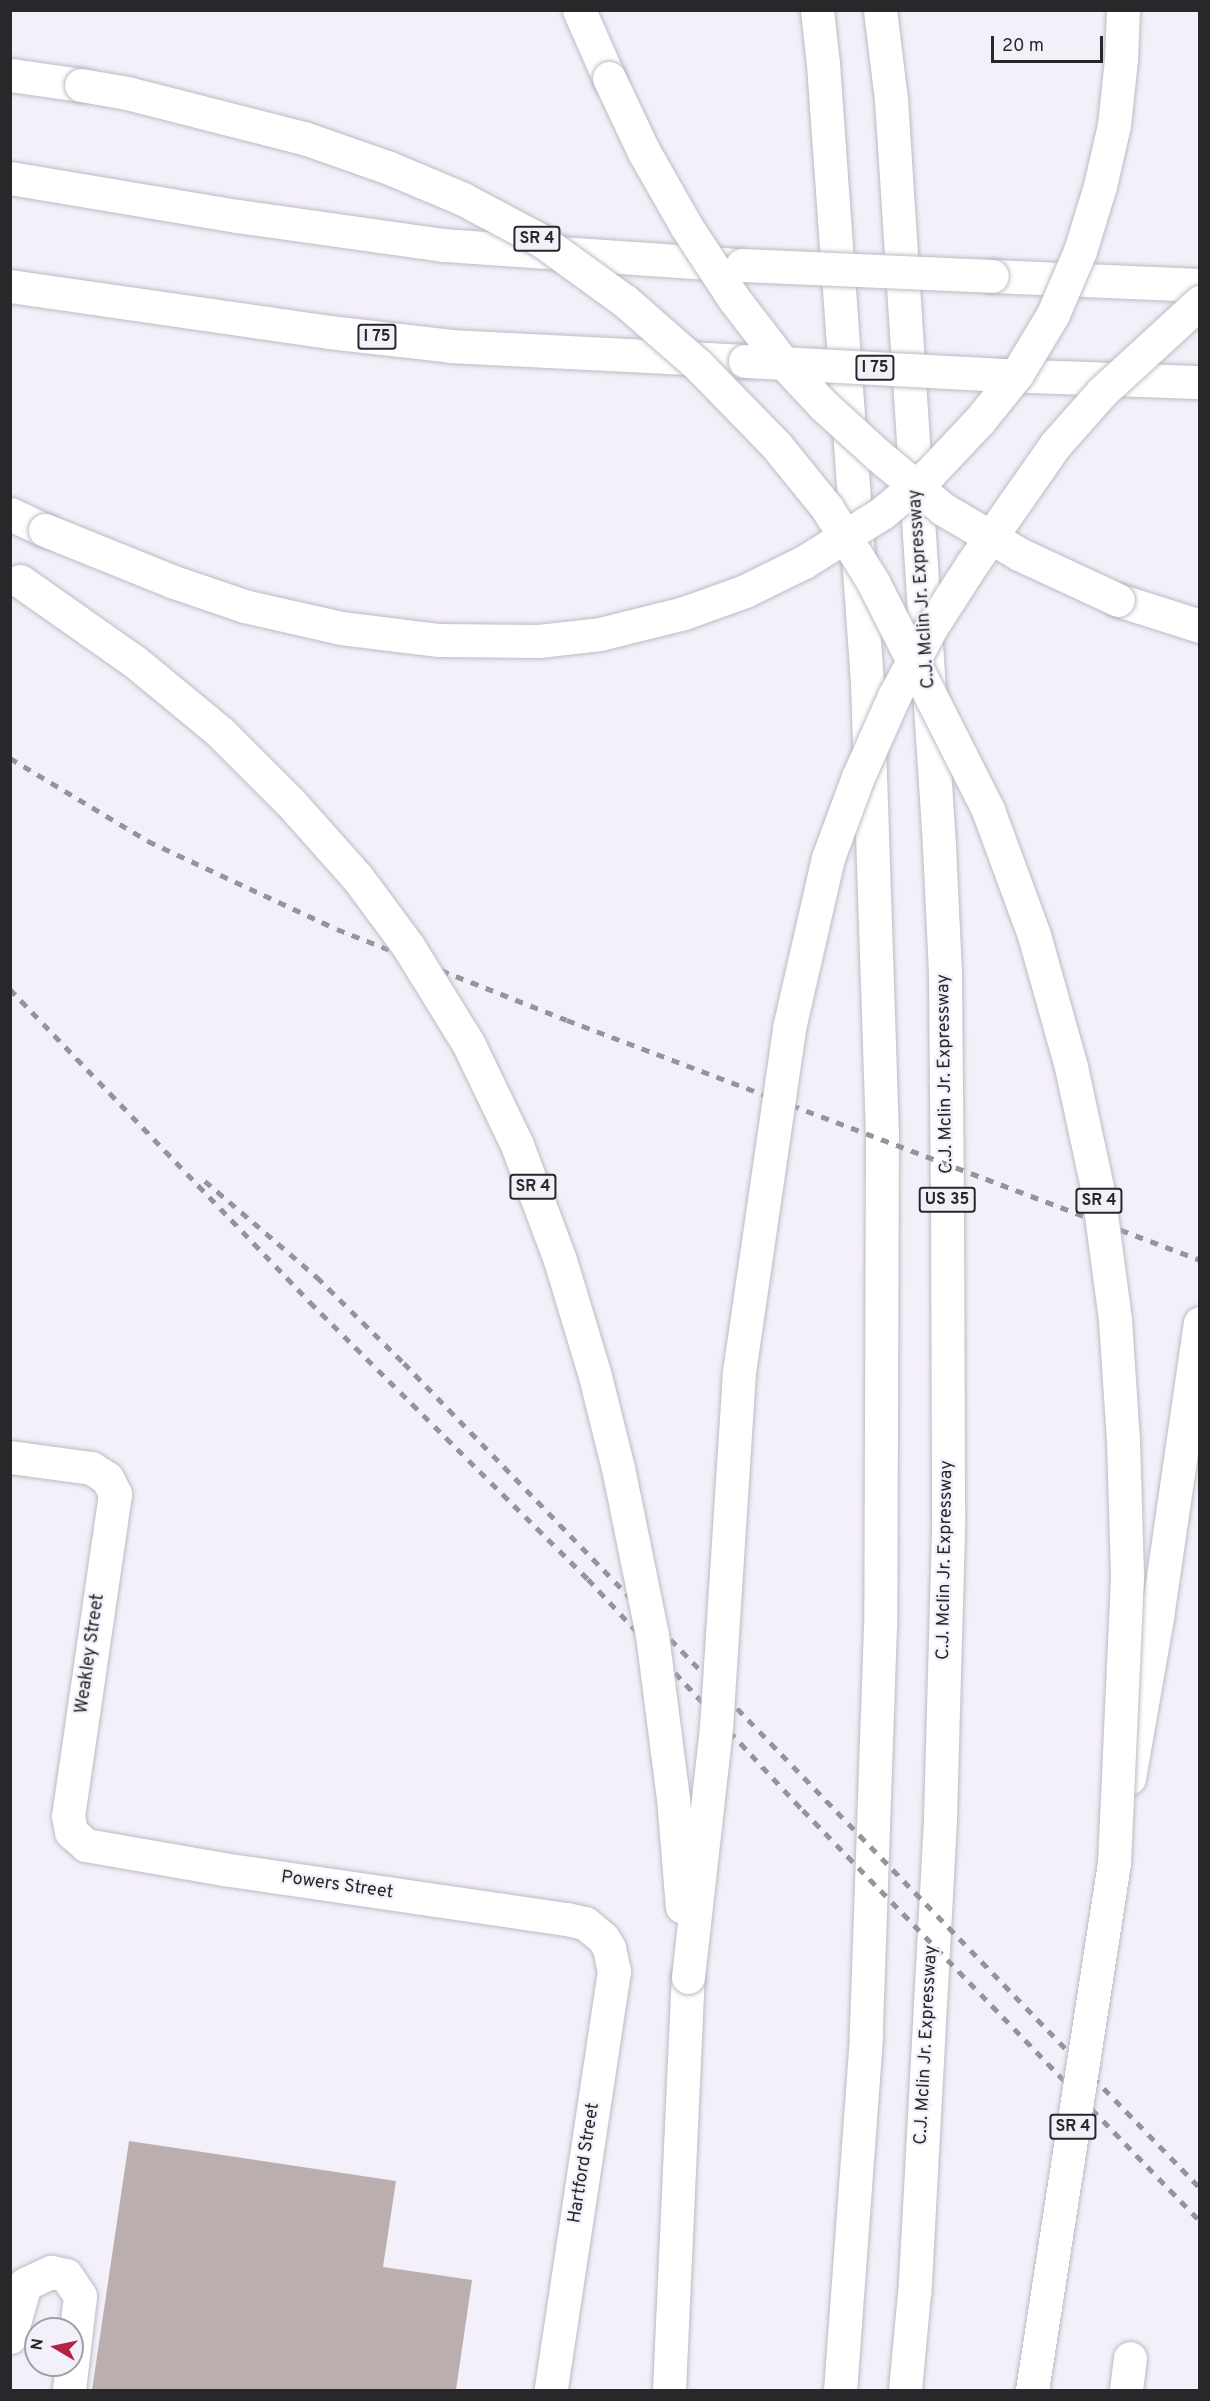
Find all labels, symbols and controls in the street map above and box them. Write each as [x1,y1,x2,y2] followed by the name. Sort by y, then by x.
[994,24,1106,62] scale bar
[1002,35,1044,58] text: 20 m
[513,226,561,252] road number: SR 4
[356,324,398,350] road number: I 75
[854,355,896,381] road number: I 75
[905,489,941,689] street label: C.J. Mclin Jr. Expressway
[933,974,959,1174] street label: C.J. Mclin Jr. Expressway
[509,1174,557,1200] road number: SR 4
[918,1187,976,1213] road number: US 35
[1075,1188,1123,1214] road number: SR 4
[933,1460,959,1660] street label: C.J. Mclin Jr. Expressway
[72,1593,110,1715] street label: Weakley Street
[280,1867,394,1905] street label: Powers Street
[911,1945,943,2145] street label: C.J. Mclin Jr. Expressway
[565,2101,605,2225] street label: Hartford Street
[1049,2114,1097,2140] road number: SR 4
[24,2317,84,2377] north arrow
[27,2337,49,2352] text: N

